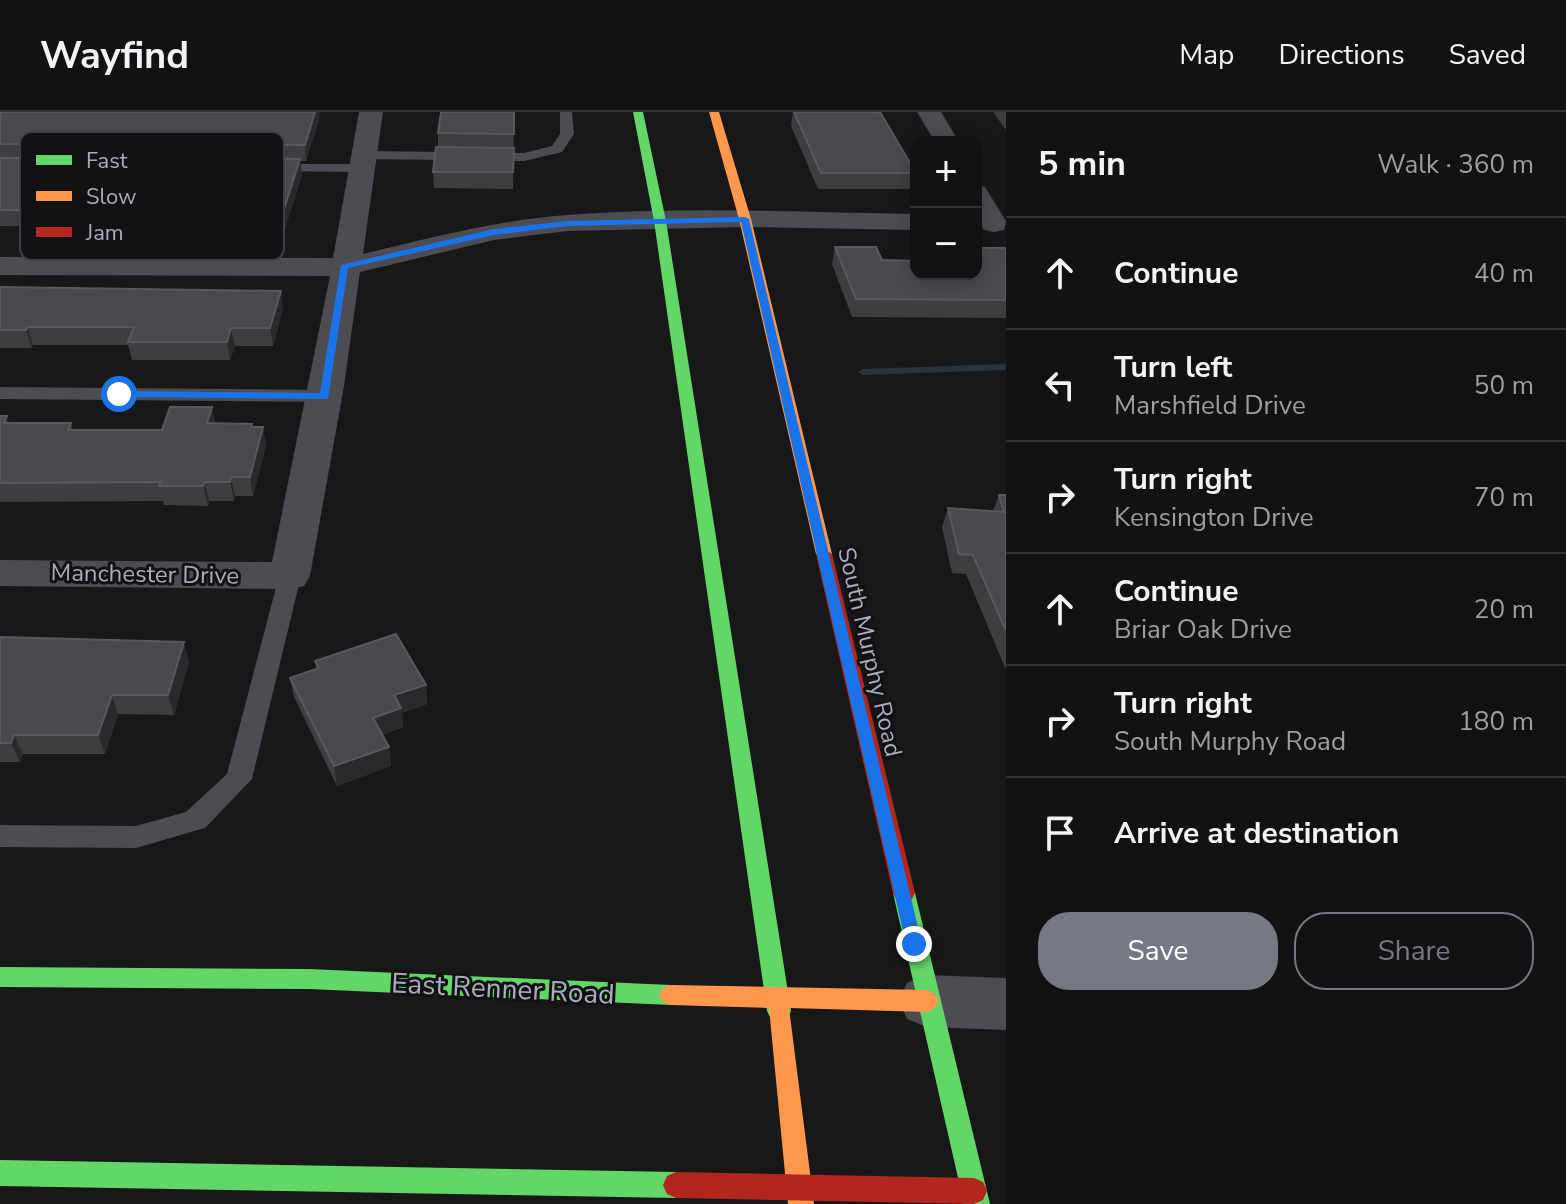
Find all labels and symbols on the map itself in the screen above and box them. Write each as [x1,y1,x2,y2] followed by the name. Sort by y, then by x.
[20,132,284,260] legend
[86,146,128,176] text: Fast
[86,182,137,212] text: Slow
[85,218,124,248] text: Jam
[101,376,137,412] route start
[830,544,910,760] street label: South Murphy Road
[50,556,240,592] street label: Manchester Drive
[896,926,932,962] route end
[390,964,616,1014] street label: East Renner Road

